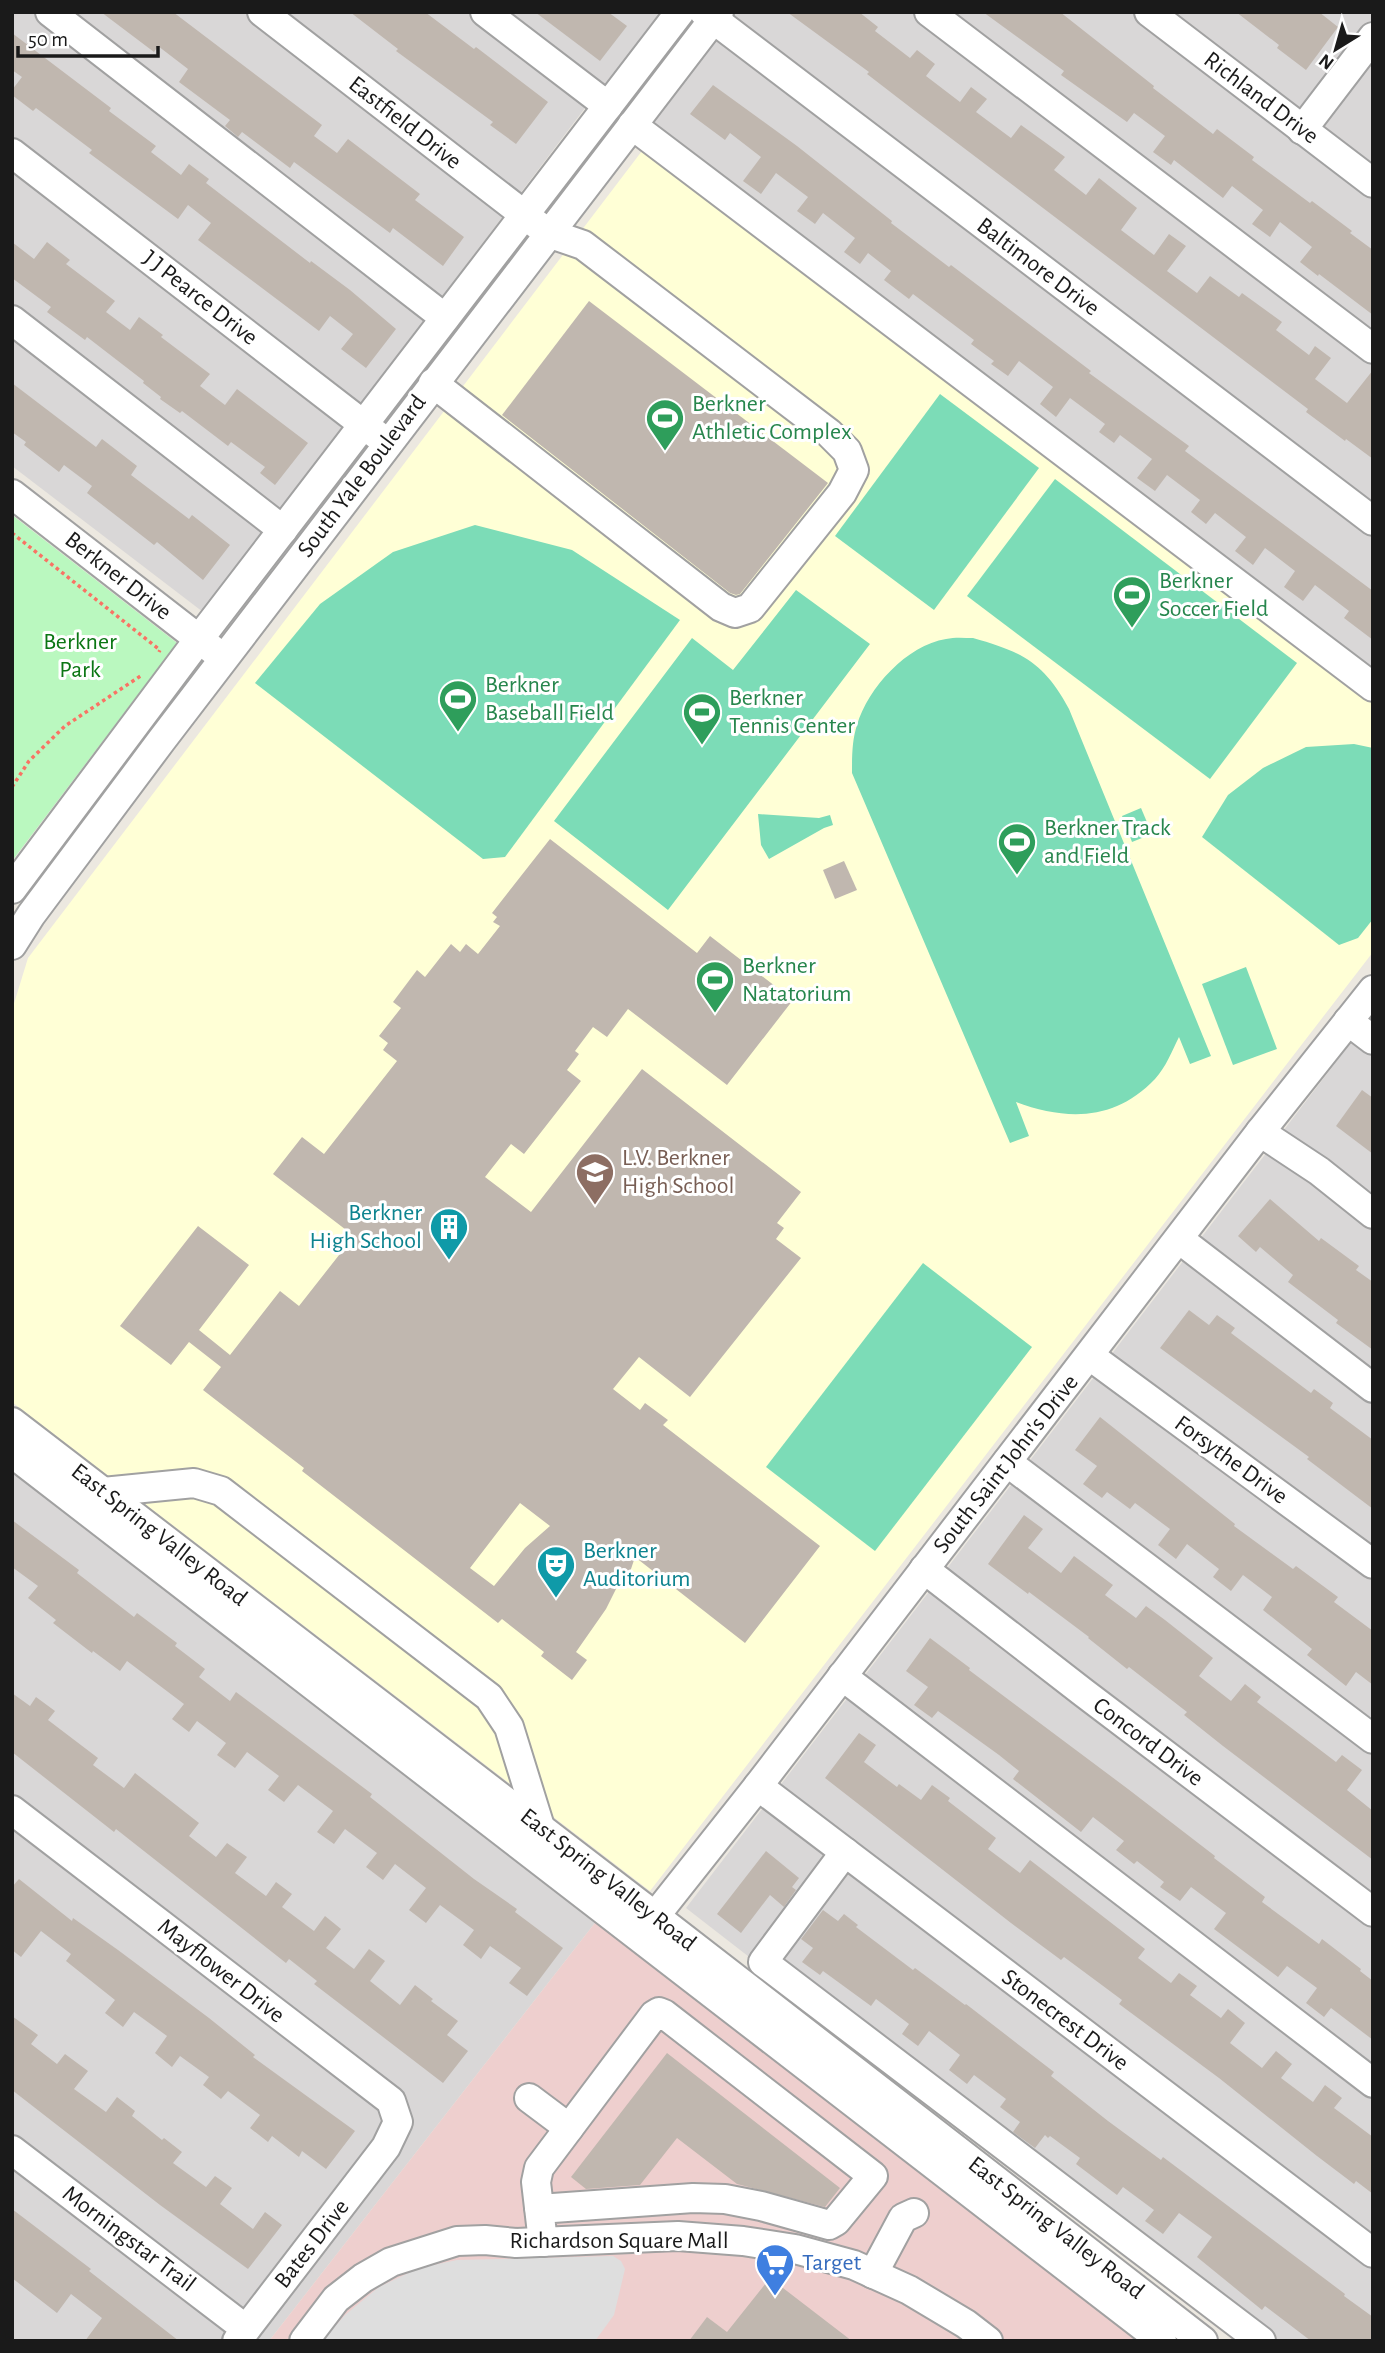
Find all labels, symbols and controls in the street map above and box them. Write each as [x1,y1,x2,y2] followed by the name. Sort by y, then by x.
[18,14,158,58] scale bar
[1301,14,1371,84] north arrow
[28,29,68,50] text: 50 m
[1199,47,1323,149] street label: Richland Drive
[1316,50,1338,73] text: N
[344,72,466,174] street label: Eastfield Drive
[972,213,1104,321] street label: Baltimore Drive
[138,246,262,350] street label: J J Pearce Drive
[293,390,431,562] street label: South Yale Boulevard
[692,392,852,444] place label: Berkner Athletic Complex
[644,397,686,452] sports icon: Berkner Athletic Complex
[60,527,176,625] street label: Berkner Drive
[1159,569,1269,621] place label: Berkner Soccer Field
[1111,574,1153,629] sports icon: Berkner Soccer Field
[43,630,117,682] park label: Berkner Park
[485,673,614,725] place label: Berkner Baseball Field
[437,678,479,733] sports icon: Berkner Baseball Field
[729,686,855,738] place label: Berkner Tennis Center
[681,691,723,746] sports icon: Berkner Tennis Center
[1044,816,1171,868] place label: Berkner Track and Field
[996,821,1038,876] sports icon: Berkner Track and Field
[742,954,851,1006] place label: Berkner Natatorium
[694,959,736,1014] sports icon: Berkner Natatorium
[622,1146,734,1198] place label: L.V. Berkner High School
[574,1151,616,1206] school or university icon: L.V. Berkner High School
[310,1201,422,1253] place label: Berkner High School
[428,1206,470,1261] building icon: Berkner High School
[929,1370,1083,1558] street label: South Saint John's Drive
[1170,1411,1292,1509] street label: Forsythe Drive
[67,1459,251,1611] street label: East Spring Valley Road
[583,1539,690,1591] place label: Berkner Auditorium
[535,1544,577,1599] theatre icon: Berkner Auditorium
[1089,1693,1207,1791] street label: Concord Drive
[516,1804,700,1956] street label: East Spring Valley Road
[153,1914,289,2028] street label: Mayflower Drive
[997,1965,1133,2075] street label: Stonecrest Drive
[964,2152,1148,2304] street label: East Spring Valley Road
[58,2181,200,2297] street label: Morningstar Trail
[270,2195,354,2293] street label: Bates Drive
[509,2229,729,2253] street label: Richardson Square Mall
[754,2242,796,2297] supermarket icon: Target
[802,2251,862,2275] place label: Target

